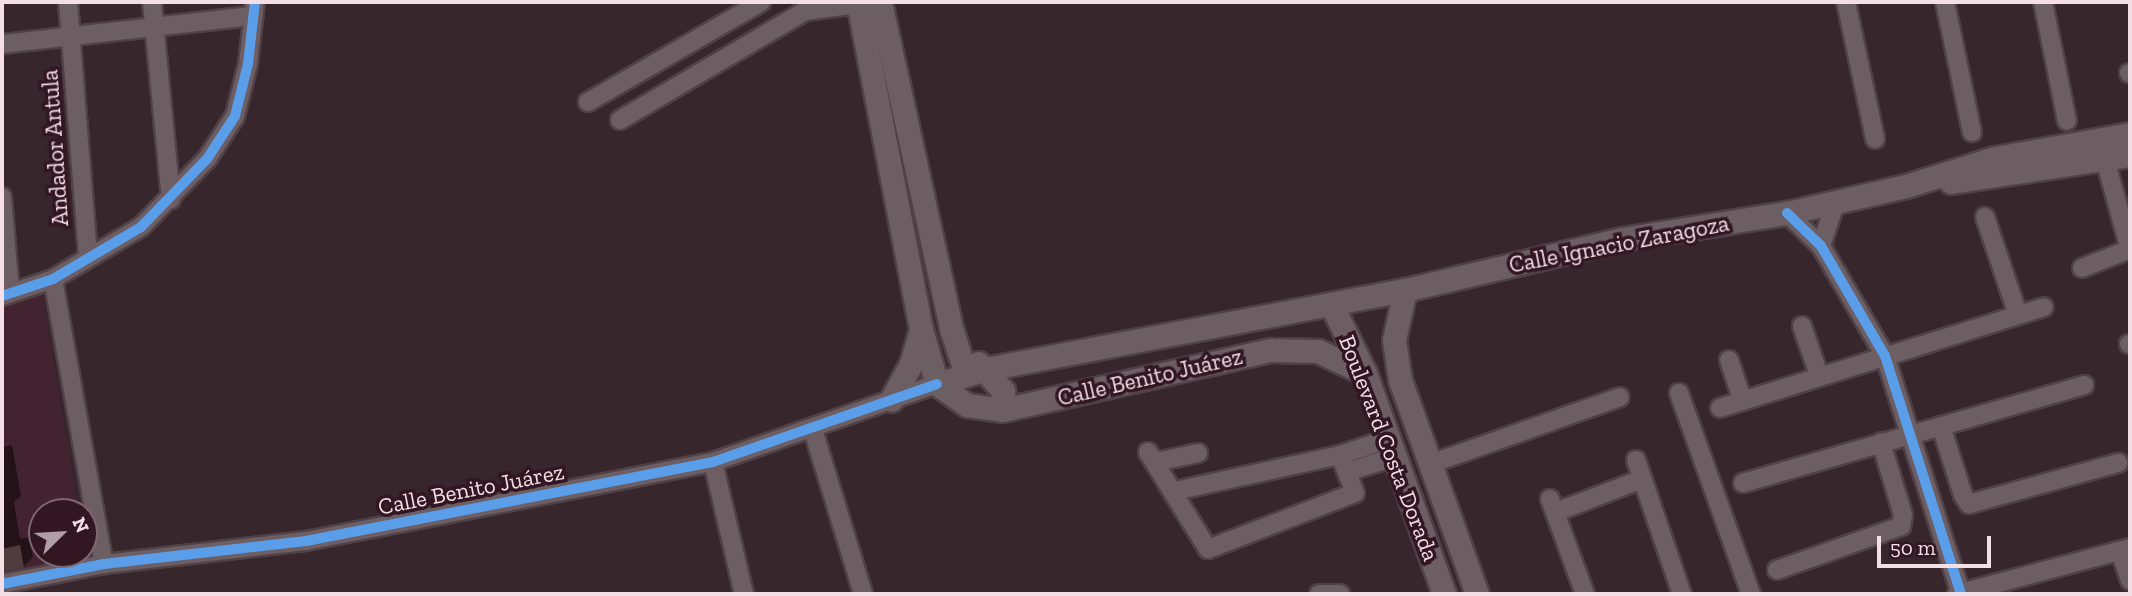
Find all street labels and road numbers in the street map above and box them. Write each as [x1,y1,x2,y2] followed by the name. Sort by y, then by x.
[36,68,74,228] street label: Andador Antula
[1507,209,1731,279] street label: Calle Ignacio Zaragoza
[1333,331,1445,565] street label: Boulevard Costa Dorada
[1055,342,1245,412] street label: Calle Benito Juárez
[375,457,567,521] street label: Calle Benito Juárez

